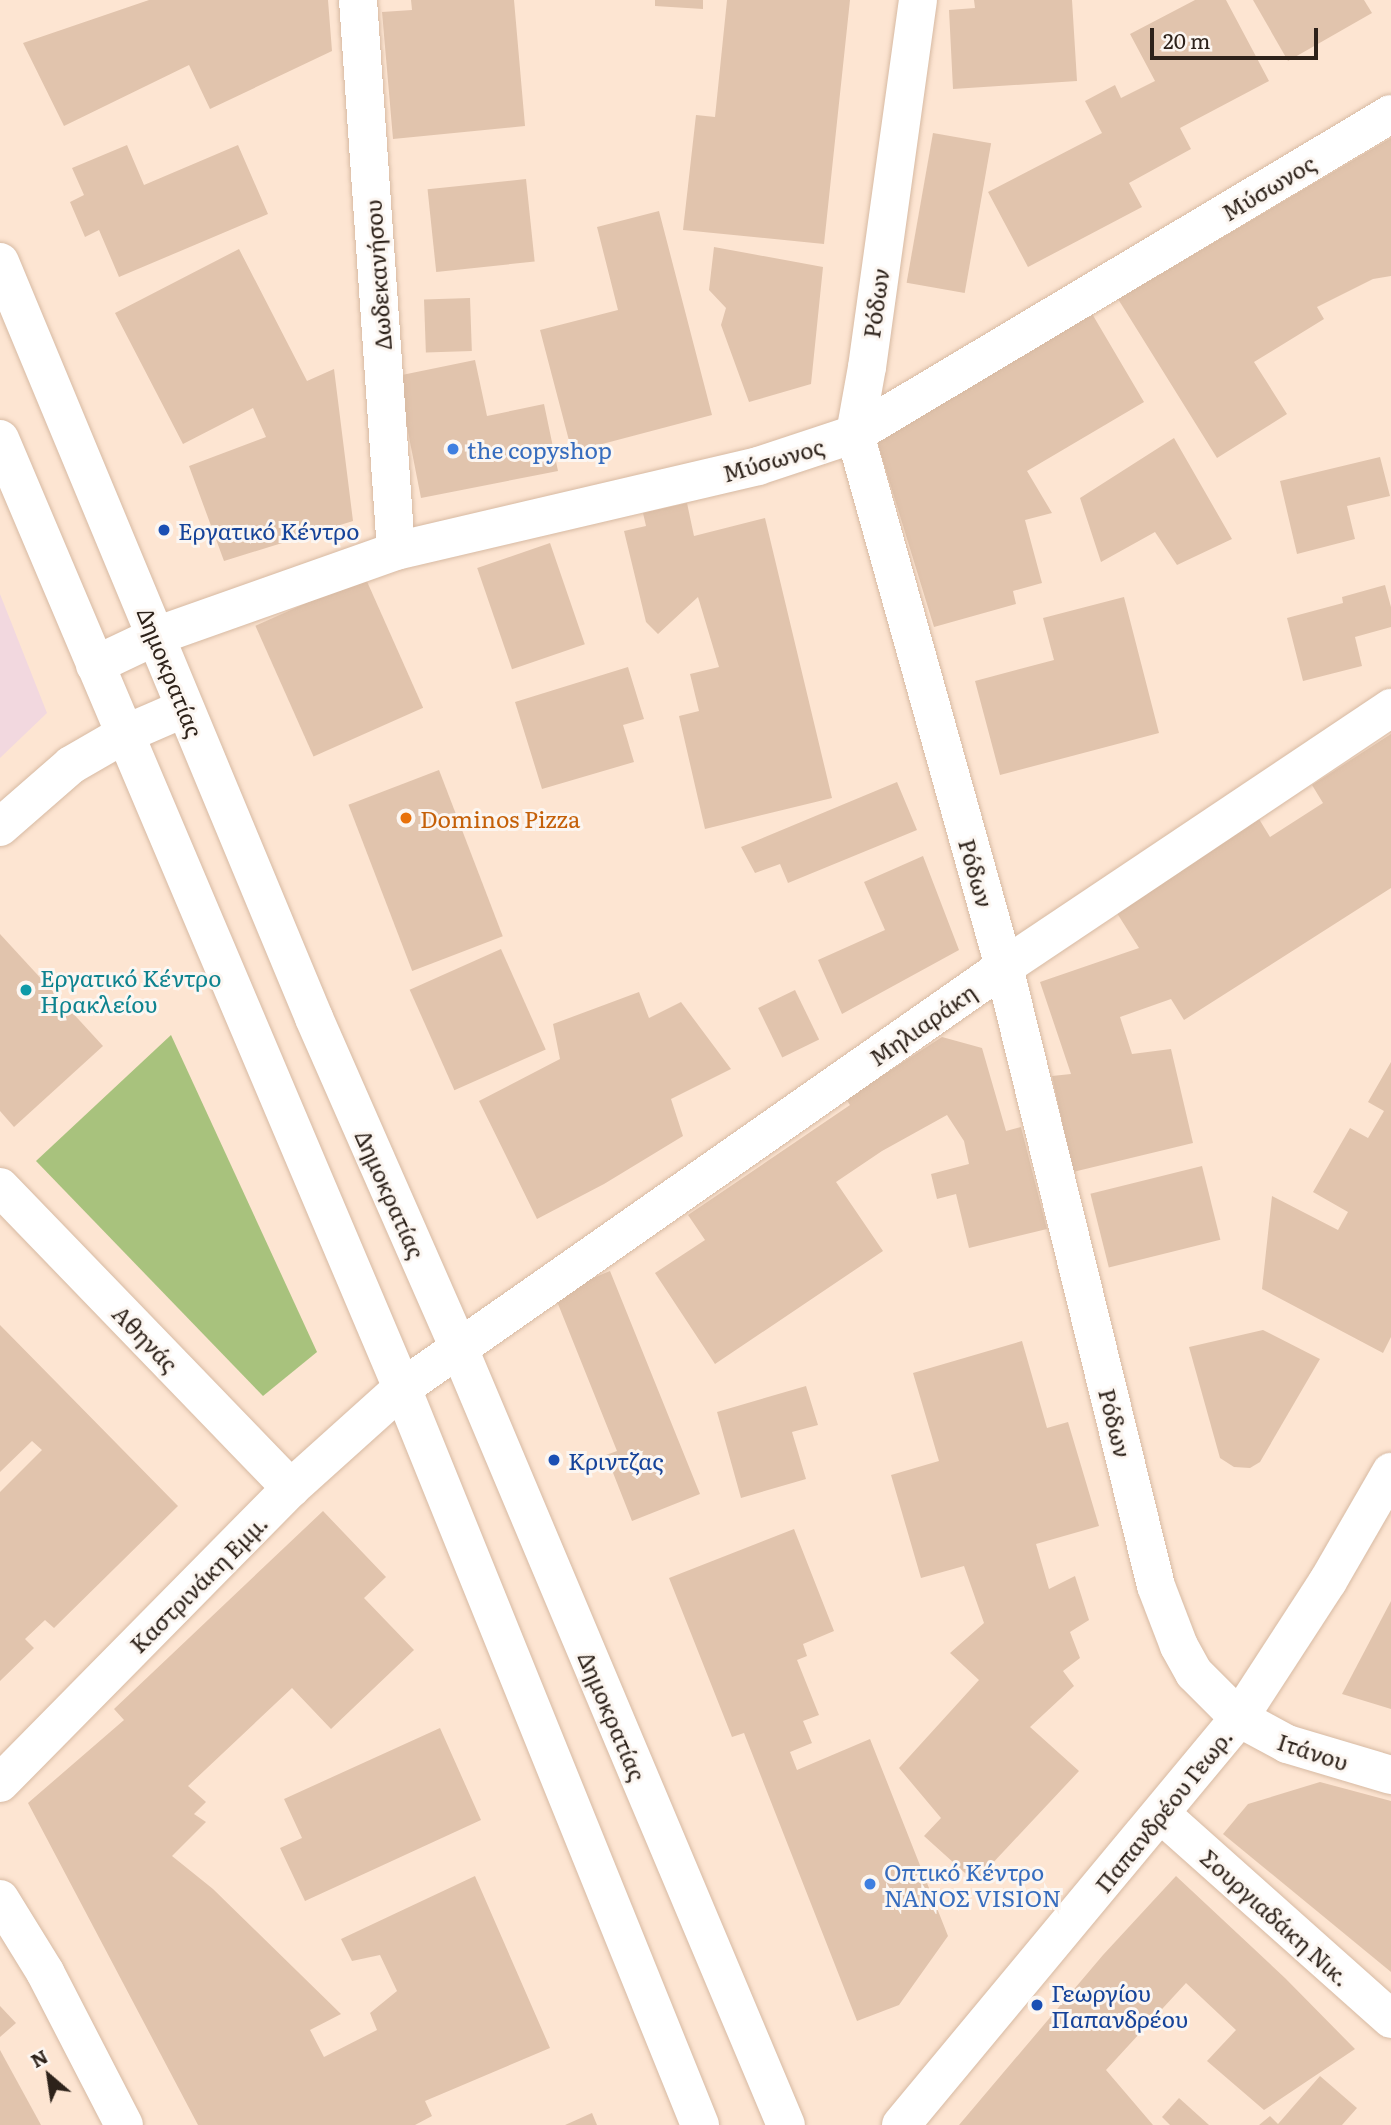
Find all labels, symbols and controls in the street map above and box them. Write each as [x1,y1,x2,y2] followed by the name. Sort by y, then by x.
[1153,14,1321,58] scale bar
[1163,24,1210,55] text: 20 m
[1216,148,1320,226] street label: Μύσωνος
[358,199,396,351] street label: Δωδεκανήσου
[856,266,894,340] street label: Ρόδων
[719,431,827,487] street label: Μύσωνος
[467,435,612,463] place label: the copyshop
[445,441,461,457] marker: the copyshop
[178,516,359,544] place label: Εργατικό Κέντρο
[156,522,172,538] marker: Εργατικό Κέντρο
[132,603,210,741] street label: Δημοκρατίας
[420,804,580,832] place label: Dominos Pizza
[398,810,414,826] marker: Dominos Pizza
[954,835,1000,911] street label: Ρόδων
[40,963,221,1017] place label: Εργατικό Κέντρο Ηρακλείου
[863,977,981,1071] street label: Μηλιαράκη
[18,982,34,998] marker: Εργατικό Κέντρο Ηρακλείου
[350,1126,432,1262] street label: Δημοκρατίας
[108,1299,184,1377] street label: Αθηνάς
[1094,1385,1138,1461] street label: Ρόδων
[568,1446,664,1474] place label: Κριντζας
[546,1452,562,1468] marker: Κριντζας
[123,1508,273,1658] street label: Καστρινάκη Εμμ.
[573,1647,653,1785] street label: Δημοκρατίας
[1088,1722,1238,1898] street label: Παπανδρέου Γεωρ.
[1274,1727,1352,1775] street label: Ιτάνου
[1195,1843,1357,1991] street label: Σουργιαδάκη Νικ.
[884,1857,1061,1911] place label: Οπτικό Κέντρο ΝΑΝΟΣ VISION
[862,1876,878,1892] marker: Οπτικό Κέντρο ΝΑΝΟΣ VISION
[1051,1978,1188,2032] place label: Γεωργίου Παπανδρέου
[1029,1997,1045,2013] marker: Γεωργίου Παπανδρέου
[14,2041,84,2111] north arrow
[25,2042,53,2074] text: N

